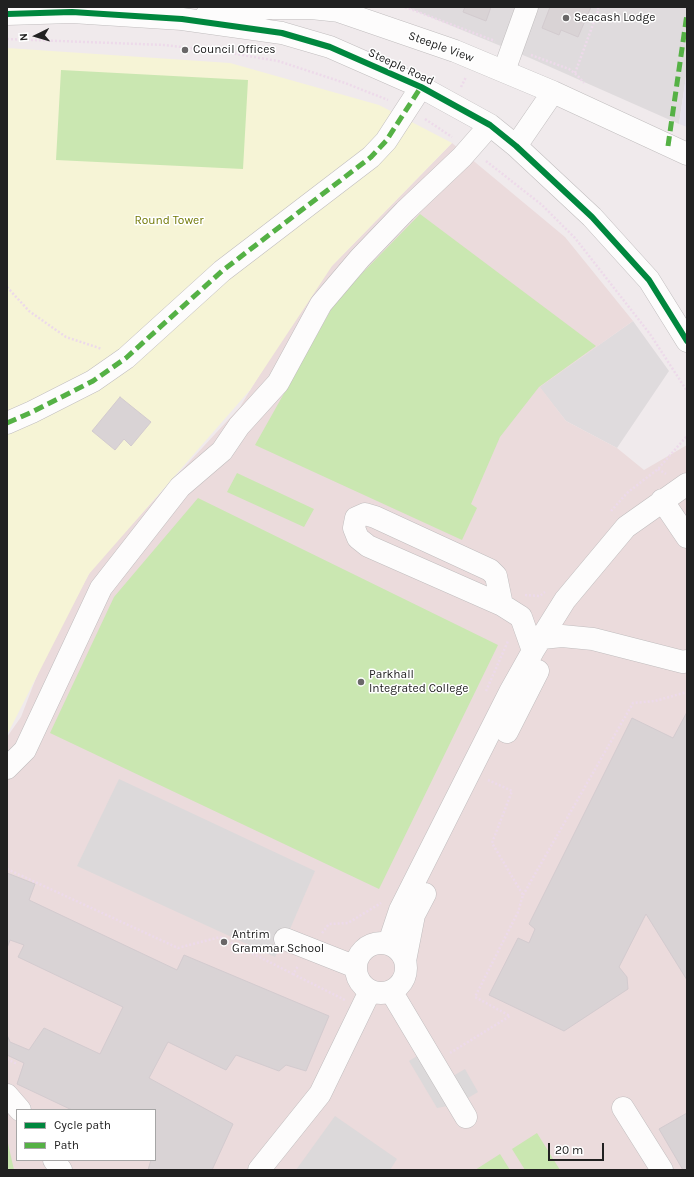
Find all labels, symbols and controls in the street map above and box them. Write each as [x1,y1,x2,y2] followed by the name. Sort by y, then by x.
[574,11,655,25] place label: Seacash Lodge
[561,13,571,23] marker: Seacash Lodge
[16,16,56,56] north arrow
[406,28,476,66] street label: Steeple View
[17,33,30,42] text: N
[193,43,276,57] place label: Council Offices
[180,45,190,55] marker: Council Offices
[366,45,436,89] street label: Steeple Road
[134,214,204,228] park label: Round Tower
[369,668,468,696] place label: Parkhall Integrated College
[356,677,366,687] marker: Parkhall Integrated College
[232,928,324,956] place label: Antrim Grammar School
[219,937,229,947] marker: Antrim Grammar School
[16,1109,156,1161] legend
[54,1118,111,1132] text: Cycle path
[550,1135,606,1161] scale bar
[54,1138,79,1152] text: Path
[555,1143,583,1157] text: 20 m

